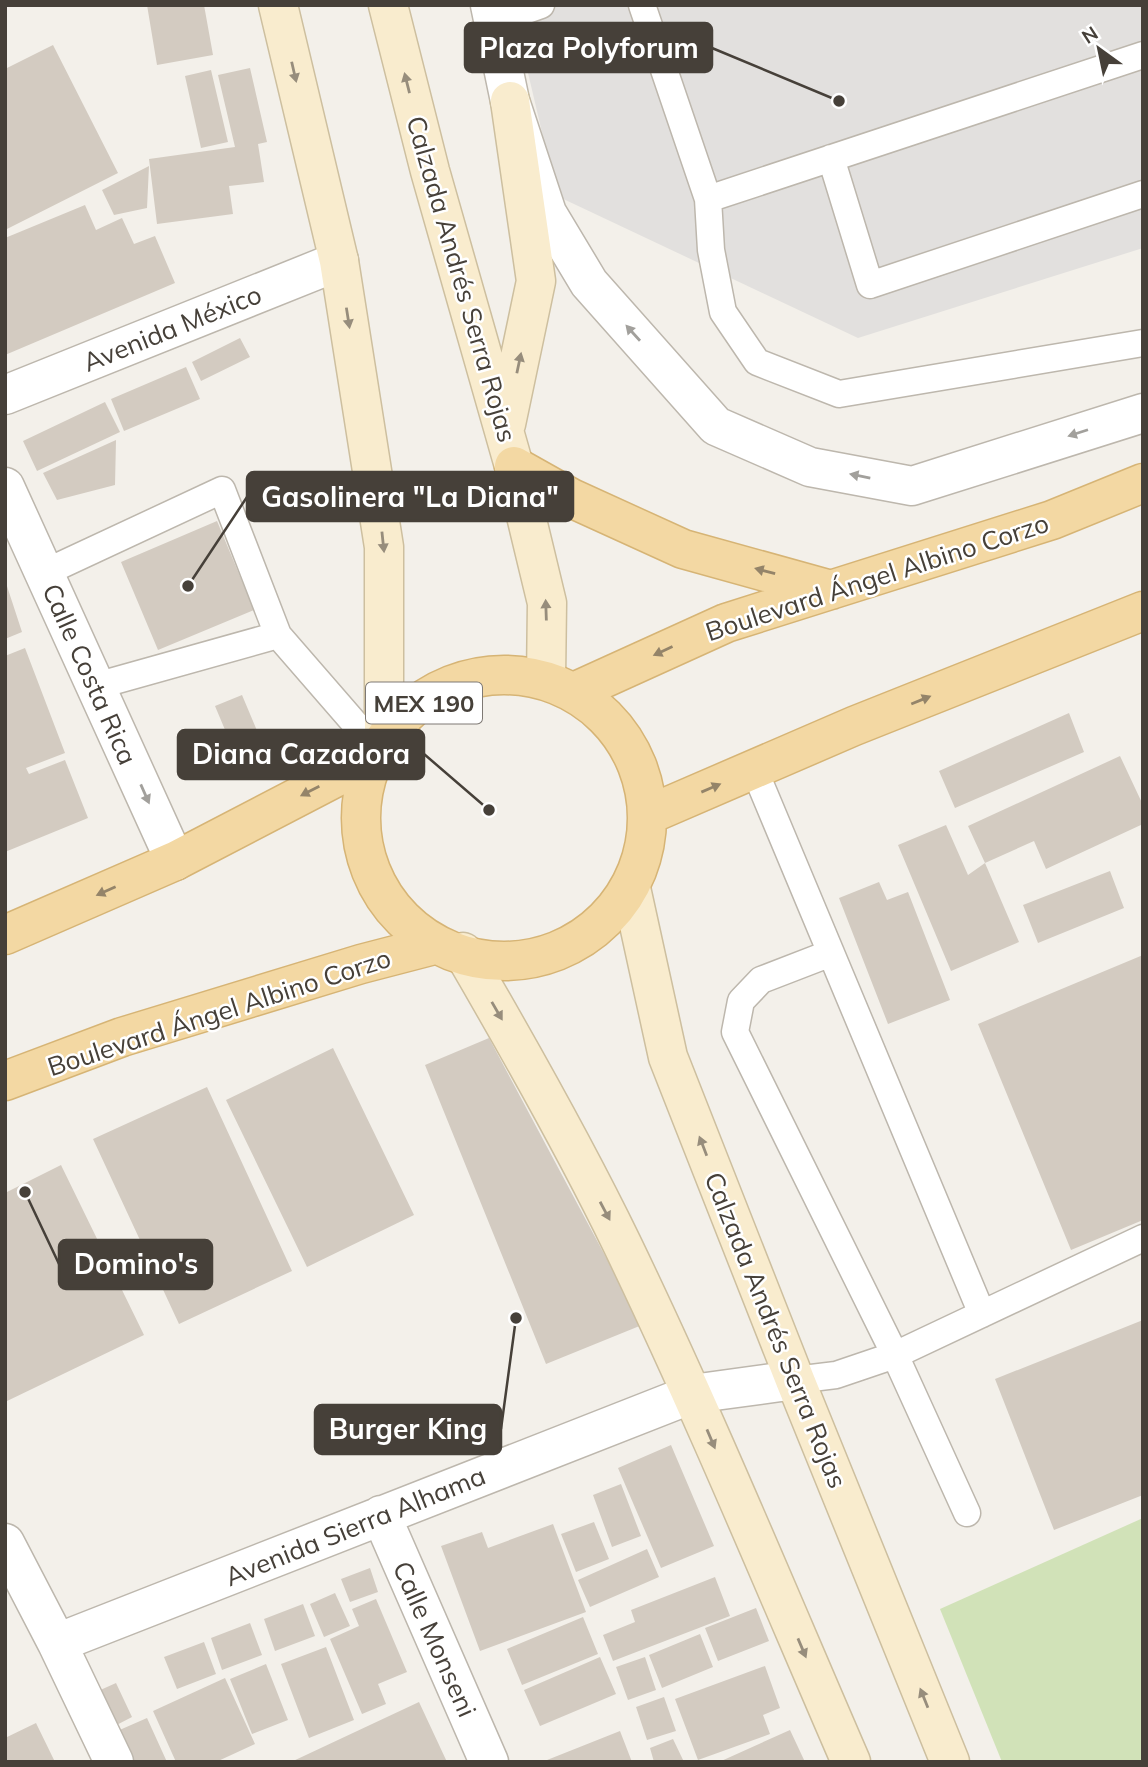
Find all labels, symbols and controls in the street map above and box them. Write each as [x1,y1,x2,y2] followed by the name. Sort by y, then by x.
[1064,14,1134,84] north arrow
[1077,21,1102,49] text: N
[465,23,712,72] callout: Plaza Polyforum
[479,30,699,65] text: Plaza Polyforum
[289,61,300,83] one-way arrow
[401,72,412,94] one-way arrow
[400,112,524,446] street label: Calzada Andrés Serra Rojas
[78,277,266,379] street label: Avenida México
[343,307,354,329] one-way arrow
[625,324,641,342] one-way arrow
[513,352,524,374] one-way arrow
[1067,429,1088,439] one-way arrow
[848,471,870,482] one-way arrow
[247,472,573,521] callout: Gasolinera "La Diana"
[261,479,559,514] text: Gasolinera "La Diana"
[701,506,1053,648] street label: Boulevard Ángel Albino Corzo
[378,532,389,554] one-way arrow
[754,566,775,576] one-way arrow
[35,578,145,770] street label: Calle Costa Rica
[541,599,552,621] one-way arrow
[653,645,673,657] one-way arrow
[366,682,482,724] road number: MEX 190
[910,694,931,705] one-way arrow
[178,730,424,779] callout: Diana Cazadora
[192,736,410,771] text: Diana Cazadora
[700,782,721,793] one-way arrow
[140,784,151,805] one-way arrow
[300,784,320,796] one-way arrow
[96,886,117,897] one-way arrow
[43,941,395,1083] street label: Boulevard Ángel Albino Corzo
[491,1001,503,1020] one-way arrow
[698,1135,709,1156] one-way arrow
[697,1167,855,1493] street label: Calzada Andrés Serra Rojas
[599,1201,610,1221] one-way arrow
[59,1240,212,1289] callout: Domino's
[74,1246,198,1281] text: Domino's
[315,1405,501,1454] callout: Burger King
[329,1411,487,1446] text: Burger King
[706,1429,717,1450] one-way arrow
[220,1459,490,1593] street label: Avenida Sierra Alhama
[386,1556,484,1722] street label: Calle Monseni
[796,1638,808,1658] one-way arrow
[919,1688,930,1709] one-way arrow

